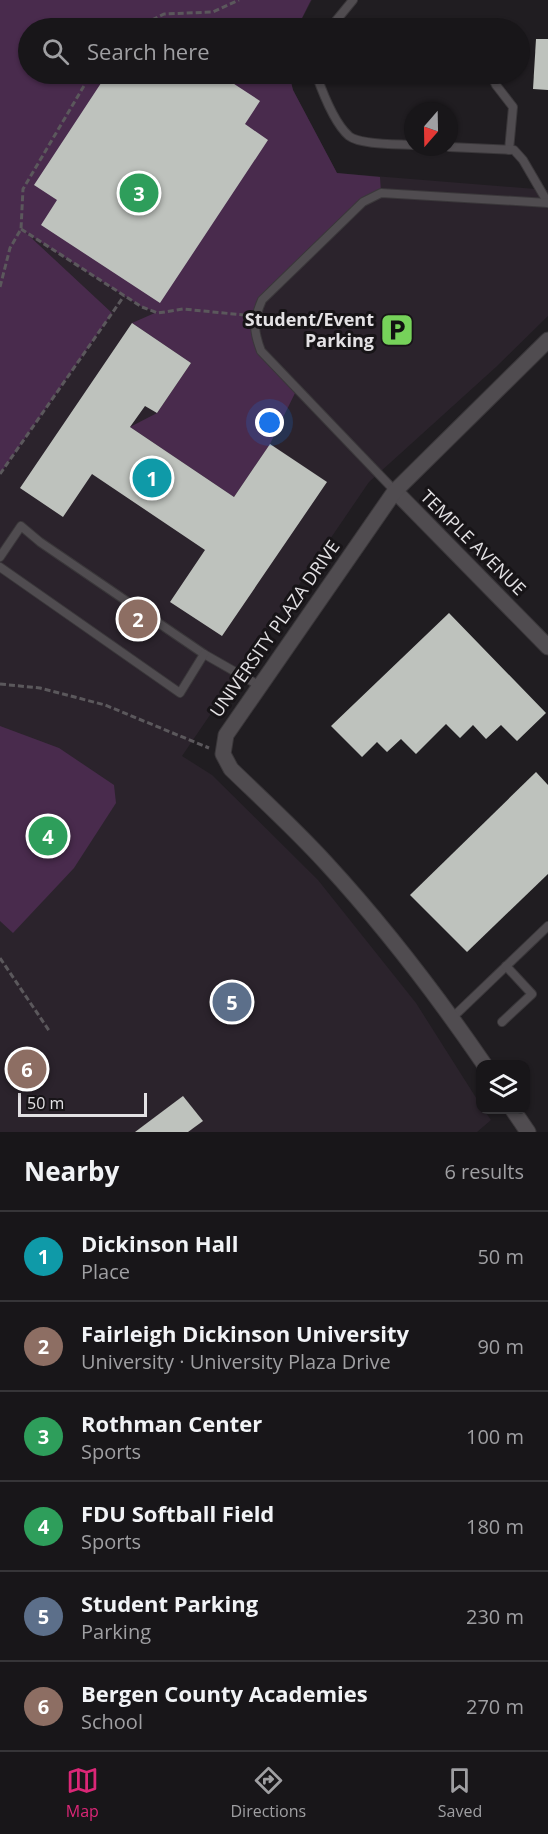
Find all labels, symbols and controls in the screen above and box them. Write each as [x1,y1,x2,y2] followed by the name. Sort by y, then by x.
[18,18,530,84] search box
[39,35,72,68] icon: search
[87,36,210,66] text: Search here
[404,102,458,156] north arrow
[120,170,158,216] pin: 3
[245,307,374,352] place label: Student/Event Parking
[379,312,415,348] parking icon: Student/Event Parking
[255,408,284,437] your location
[132,456,172,500] pin: 1
[416,484,532,600] street label: TEMPLE AVENUE
[204,535,345,722] street label: UNIVERSITY PLAZA DRIVE
[118,596,158,642] pin: 2
[28,814,68,858] pin: 4
[212,980,252,1024] pin: 5
[8,1046,46,1092] pin: 6
[476,1060,530,1114] map controls
[476,1060,530,1114] button: layers
[18,1090,147,1118] scale bar
[27,1092,64,1114] text: 50 m
[24,1153,119,1189] text: Nearby
[444,1158,524,1185] text: 6 results
[81,1228,238,1258] text: Dickinson Hall
[38,1243,49,1270] text: 1
[477,1243,524,1270] text: 50 m
[81,1258,130,1285] text: Place
[81,1318,409,1348] text: Fairleigh Dickinson University
[38,1333,49,1360] text: 2
[477,1333,524,1360] text: 90 m
[81,1348,391,1375] text: University · University Plaza Drive
[81,1408,262,1438] text: Rothman Center
[38,1423,49,1450] text: 3
[466,1423,524,1450] text: 100 m
[81,1438,141,1465] text: Sports
[81,1498,274,1528] text: FDU Softball Field
[38,1513,49,1540] text: 4
[466,1513,524,1540] text: 180 m
[81,1528,141,1555] text: Sports
[81,1588,258,1618] text: Student Parking
[38,1603,49,1630] text: 5
[466,1603,524,1630] text: 230 m
[81,1618,151,1645] text: Parking
[81,1678,368,1708] text: Bergen County Academies
[38,1693,49,1720] text: 6
[466,1693,524,1720] text: 270 m
[81,1708,143,1735] text: School
[66,1764,99,1822] tab: Map
[230,1764,306,1822] tab: Directions
[438,1764,482,1822] tab: Saved

